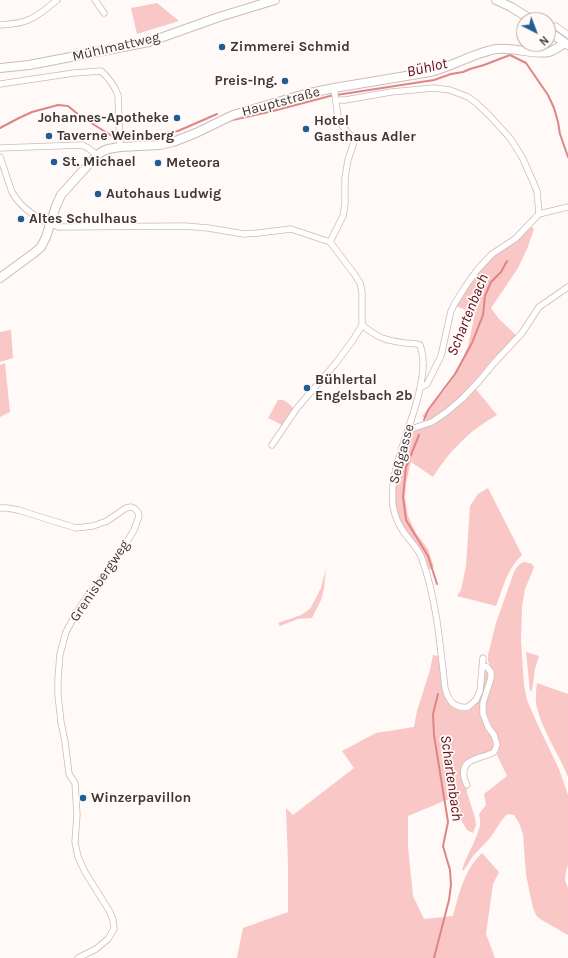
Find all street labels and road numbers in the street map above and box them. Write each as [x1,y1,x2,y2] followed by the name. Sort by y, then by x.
[71,29,161,65] street label: Mühlmattweg
[240,84,322,120] street label: Hauptstraße
[386,422,418,486] street label: Seßgasse
[67,537,133,625] street label: Grenisbergweg

